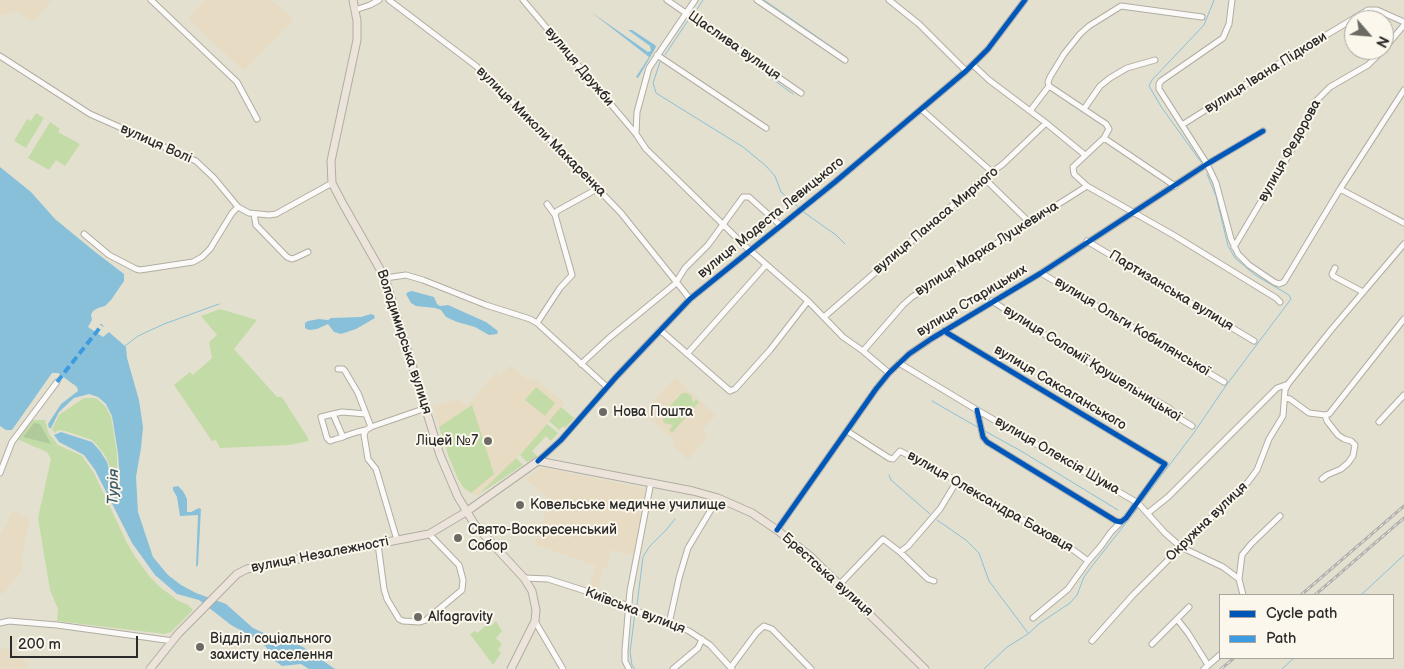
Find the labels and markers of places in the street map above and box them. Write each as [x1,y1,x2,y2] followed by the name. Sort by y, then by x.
[613,404,693,420] place label: Нова Пошта
[597,406,609,418] marker: Нова Пошта
[416,433,478,449] place label: Ліцей №7
[482,435,494,447] marker: Ліцей №7
[530,497,726,513] place label: Ковельське медичне училище
[514,499,526,511] marker: Ковельське медичне училище
[468,522,617,554] place label: Свято-Воскресенський Собор
[452,532,464,544] marker: Свято-Воскресенський Собор
[428,609,493,625] place label: Alfagravity
[412,611,424,623] marker: Alfagravity
[210,631,333,664] place label: Відділ соціального захисту населення
[194,641,206,653] marker: Відділ соціального захисту населення

